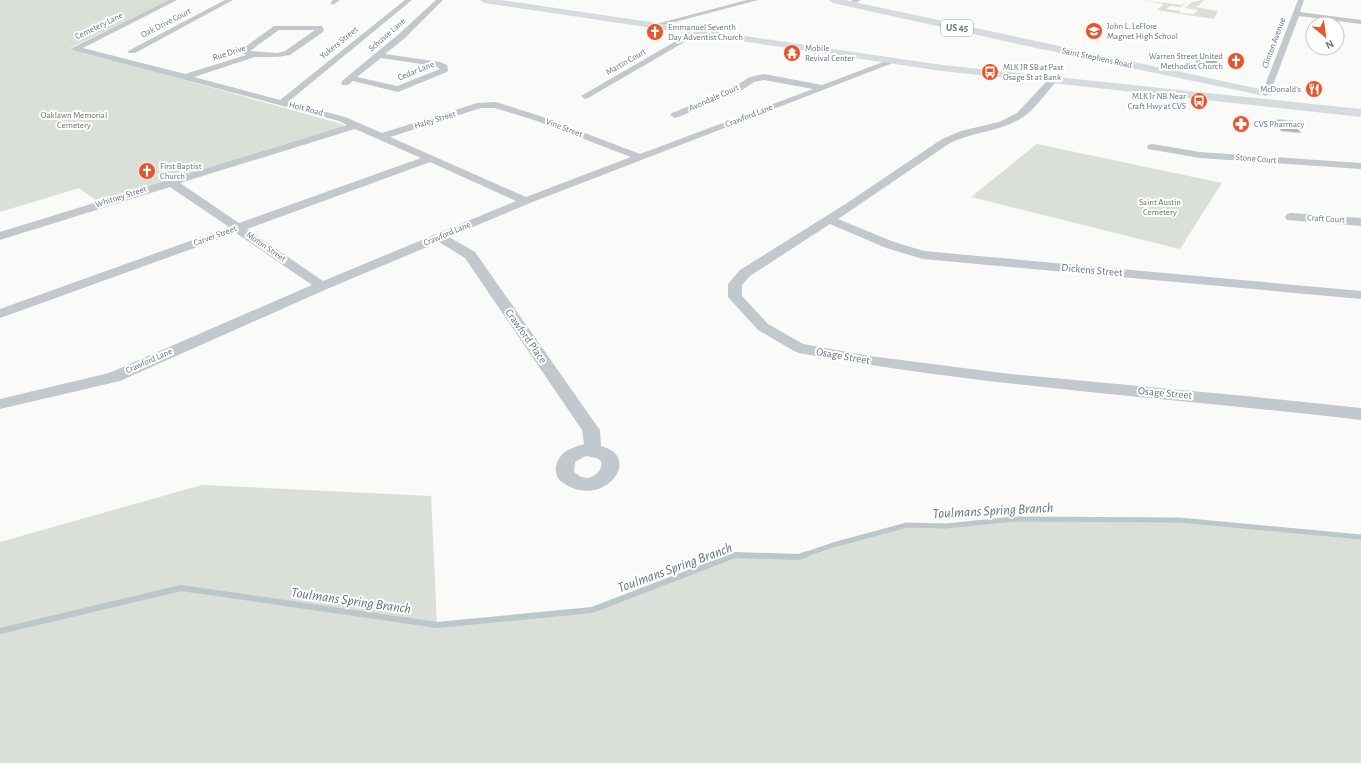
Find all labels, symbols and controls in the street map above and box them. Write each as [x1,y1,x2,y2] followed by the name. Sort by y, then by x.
[140,6,193,39] street label: Oak Drive Court
[74,11,124,41] street label: Cemetery Lane
[1261,16,1287,70] street label: Clinton Avenue
[1305,16,1345,56] north arrow
[367,17,407,53] street label: Schusse Lane
[941,20,973,36] road number: US 45
[1084,21,1104,41] school or university icon: John L. LeFlore Magnet High School
[645,22,665,42] church icon: Emmanuel Seventh Day Adventist Church
[1107,22,1178,41] place label: John L. LeFlore Magnet High School
[668,23,743,42] place label: Emmanuel Seventh Day Adventist Church
[318,25,360,61] street label: Yukers Street
[1324,38,1336,51] text: N
[782,43,802,63] temple icon: Mobile Revival Center
[212,44,246,62] street label: Rue Drive
[805,44,855,63] place label: Mobile Revival Center
[1061,46,1133,70] street label: Saint Stephens Road
[605,47,648,77] street label: Martin Court
[1226,51,1246,71] church icon: Warren Street United Methodist Church
[1149,52,1223,71] place label: Warren Street United Methodist Church
[397,60,435,82] street label: Cedar Lane
[980,62,1000,82] bus stop icon: MLK JR SB at Past Osage St at Bank
[1003,63,1064,82] place label: MLK JR SB at Past Osage St at Bank
[1304,79,1324,99] restaurant icon: McDonald's
[688,83,740,113] street label: Avondale Court
[1260,85,1301,94] place label: McDonald's
[1189,91,1209,111] bus stop icon: MLK Jr NB Near Craft Hwy at CVS
[1128,92,1186,111] place label: MLK Jr NB Near Craft Hwy at CVS
[288,100,324,118] street label: Holt Road
[724,103,774,129] street label: Crawford Lane
[413,109,457,131] street label: Haley Street
[41,111,107,130] park label: Oaklawn Memorial Cemetery
[1231,114,1251,134] pharmacy icon: CVS Pharmacy
[544,117,584,139] street label: Vine Street
[1254,120,1305,129] place label: CVS Pharmacy
[1235,153,1277,165] street label: Stone Court
[137,161,157,181] church icon: First Baptist Church
[160,162,202,181] place label: First Baptist Church
[94,184,148,209] street label: Whitney Street
[1139,198,1181,217] park label: Saint Austin Cemetery
[1307,213,1345,225] street label: Craft Court
[422,220,472,248] street label: Crawford Lane
[192,224,238,248] street label: Carver Street
[245,230,287,264] street label: Moton Street
[1061,262,1124,278] street label: Dickens Street
[503,307,549,365] street label: Crawford Place
[815,346,871,366] street label: Osage Street
[124,347,174,375] street label: Crawford Lane
[1137,385,1193,401] street label: Osage Street
[932,501,1054,521] water label: Toulmans Spring Branch
[616,541,734,595] water label: Toulmans Spring Branch
[290,586,412,616] water label: Toulmans Spring Branch

